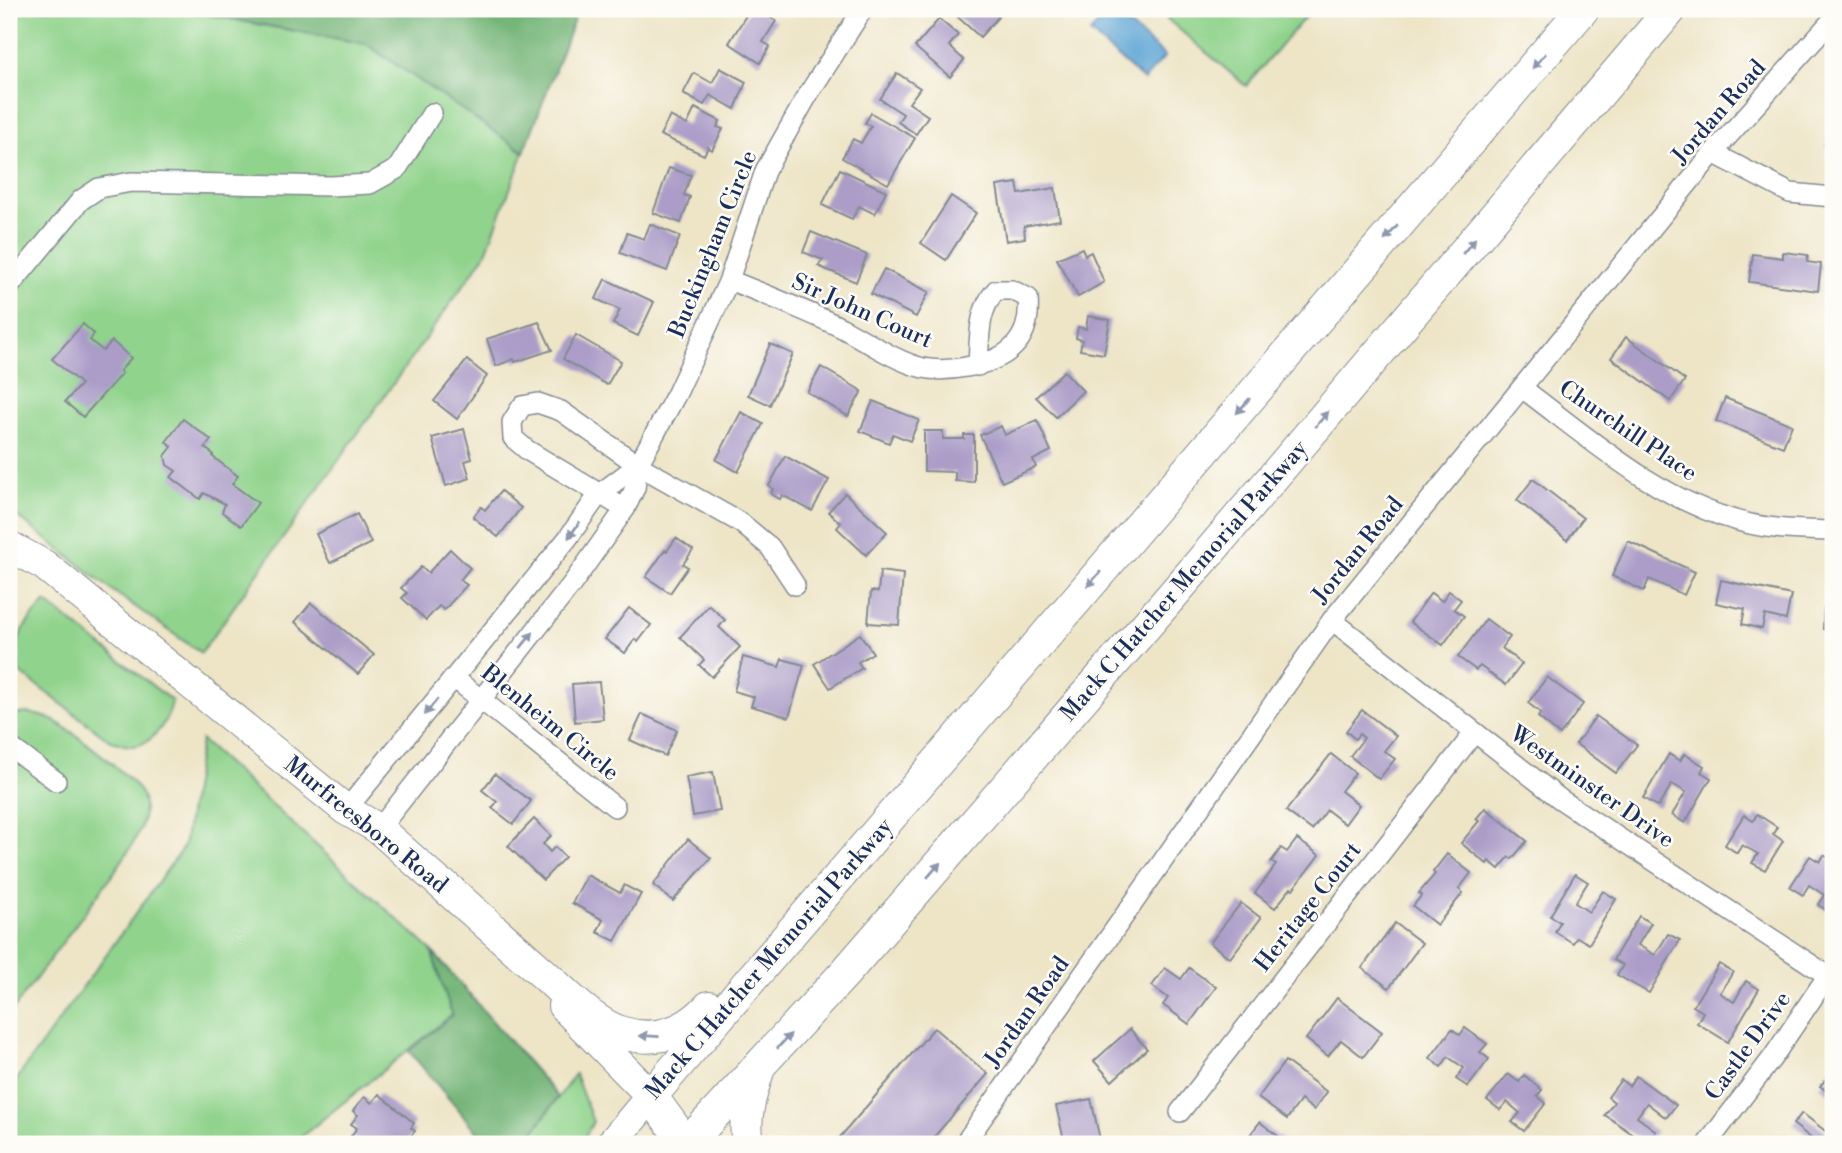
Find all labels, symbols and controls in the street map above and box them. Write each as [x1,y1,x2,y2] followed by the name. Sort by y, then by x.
[1532,52,1547,69] one-way arrow
[1665,54,1772,171] street label: Jordan Road
[662,146,763,343] street label: Buckingham Circle
[1384,225,1399,242] one-way arrow
[1461,237,1476,254] one-way arrow
[787,268,937,354] street label: Sir John Court
[1554,374,1702,488] street label: Churchill Place
[1235,397,1251,415] one-way arrow
[1314,410,1330,428] one-way arrow
[1054,434,1314,727] street label: Mack C Hatcher Memorial Parkway
[1306,491,1409,610] street label: Jordan Road
[567,521,581,539] one-way arrow
[1087,569,1102,587] one-way arrow
[519,632,534,650] one-way arrow
[475,658,624,787] street label: Blenheim Circle
[423,697,438,715] one-way arrow
[1504,719,1679,854] street label: Westminster Drive
[279,751,453,899] street label: Murfreesboro Road
[639,812,899,1105] street label: Mack C Hatcher Memorial Parkway
[1249,837,1367,977] street label: Heritage Court
[926,862,941,879] one-way arrow
[978,951,1075,1074] street label: Jordan Road
[1699,986,1797,1106] street label: Castle Drive
[638,1030,660,1041] one-way arrow
[775,1033,791,1050] one-way arrow

